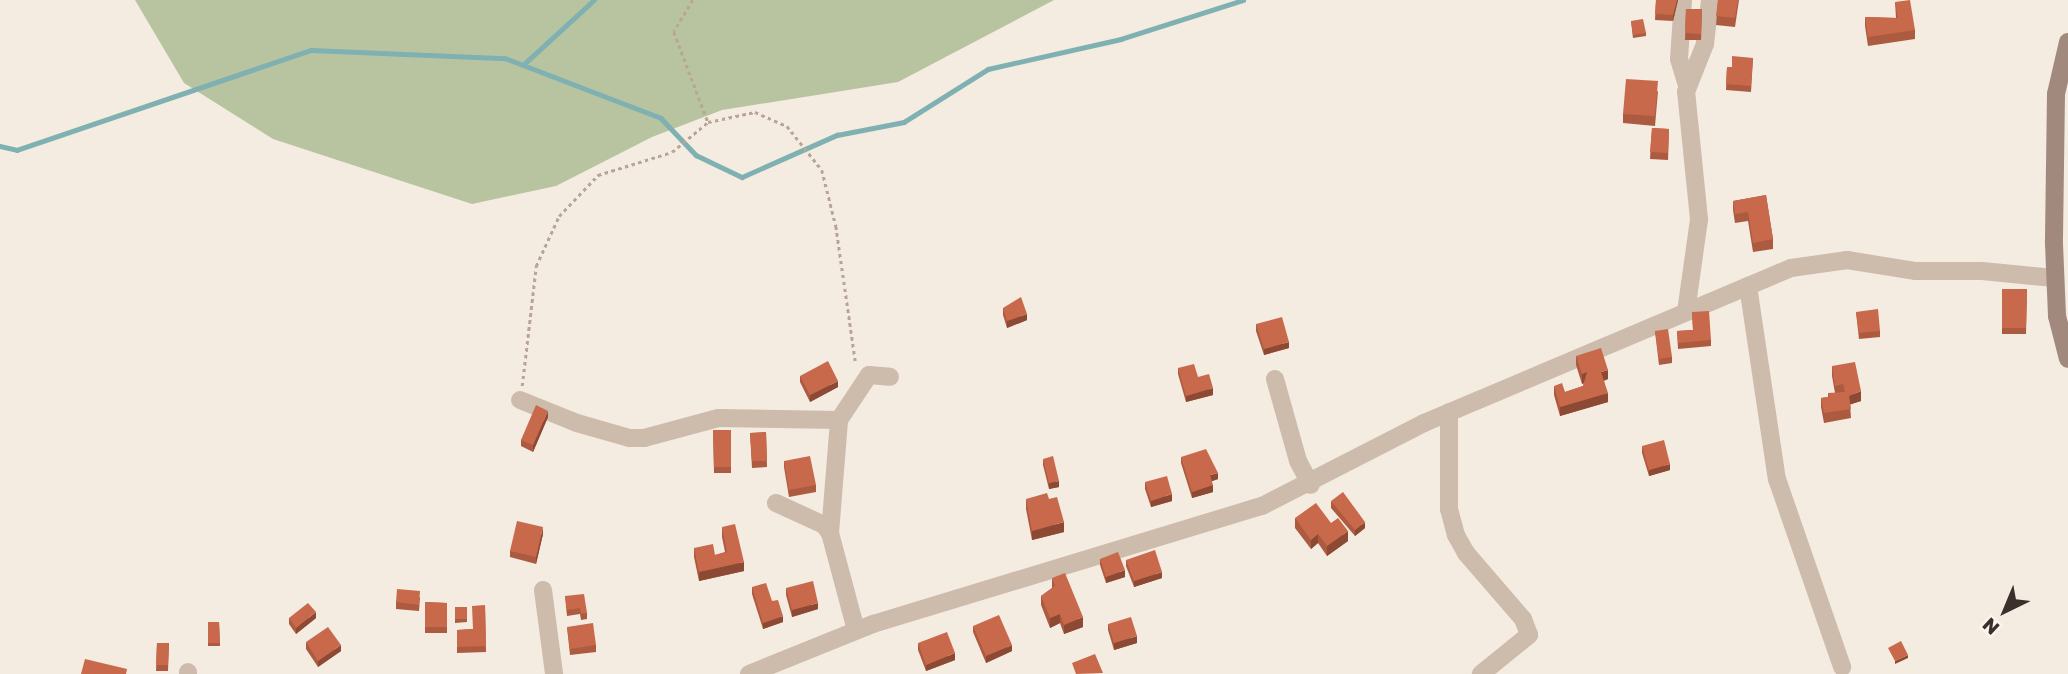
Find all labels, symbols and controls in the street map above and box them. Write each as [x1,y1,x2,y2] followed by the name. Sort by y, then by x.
[1970,576,2040,646] north arrow
[1977,613,2003,640] text: N

